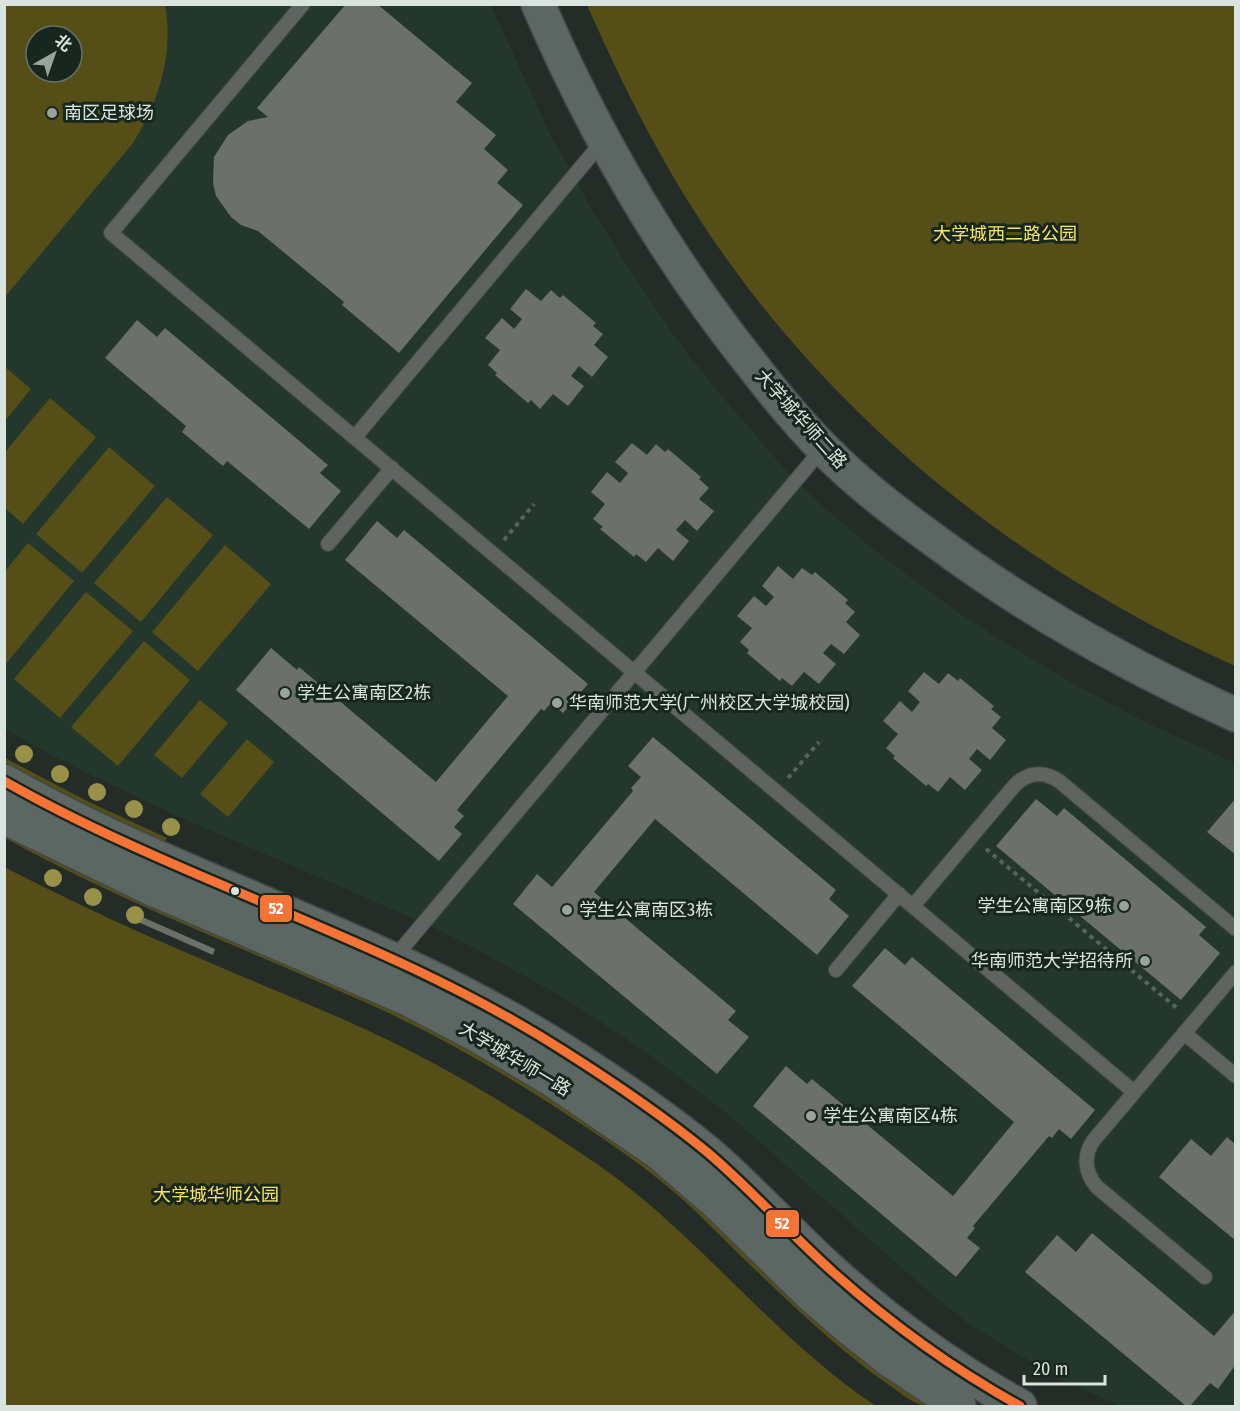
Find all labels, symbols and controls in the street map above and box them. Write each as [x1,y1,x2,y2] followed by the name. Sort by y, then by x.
[24,24,84,84] north arrow
[51,30,76,55] text: 北
[64,102,154,124] place label: 南区足球场
[45,106,59,120] marker: 南区足球场
[933,223,1077,245] park label: 大学城西二路公园
[751,365,851,473] street label: 大学城华师二路
[297,682,431,704] place label: 学生公寓南区2栋
[278,686,292,700] marker: 学生公寓南区2栋
[569,692,850,714] place label: 华南师范大学(广州校区大学城校园)
[550,696,564,710] marker: 华南师范大学(广州校区大学城校园)
[229,885,241,897] unlabelled marker
[259,894,293,923] line badge: 52
[977,895,1112,917] place label: 学生公寓南区9栋
[268,899,284,918] text: 52
[579,899,713,921] place label: 学生公寓南区3栋
[1117,899,1131,913] marker: 学生公寓南区9栋
[560,903,574,917] marker: 学生公寓南区3栋
[971,950,1133,972] place label: 华南师范大学招待所
[1138,954,1152,968] marker: 华南师范大学招待所
[455,1017,575,1101] street label: 大学城华师一路
[823,1105,958,1127] place label: 学生公寓南区4栋
[804,1109,818,1123] marker: 学生公寓南区4栋
[153,1184,279,1206] park label: 大学城华师公园
[765,1209,800,1238] line badge: 52
[774,1214,790,1233] text: 52
[1024,1348,1105,1386] scale bar
[1033,1358,1068,1380] text: 20 m

